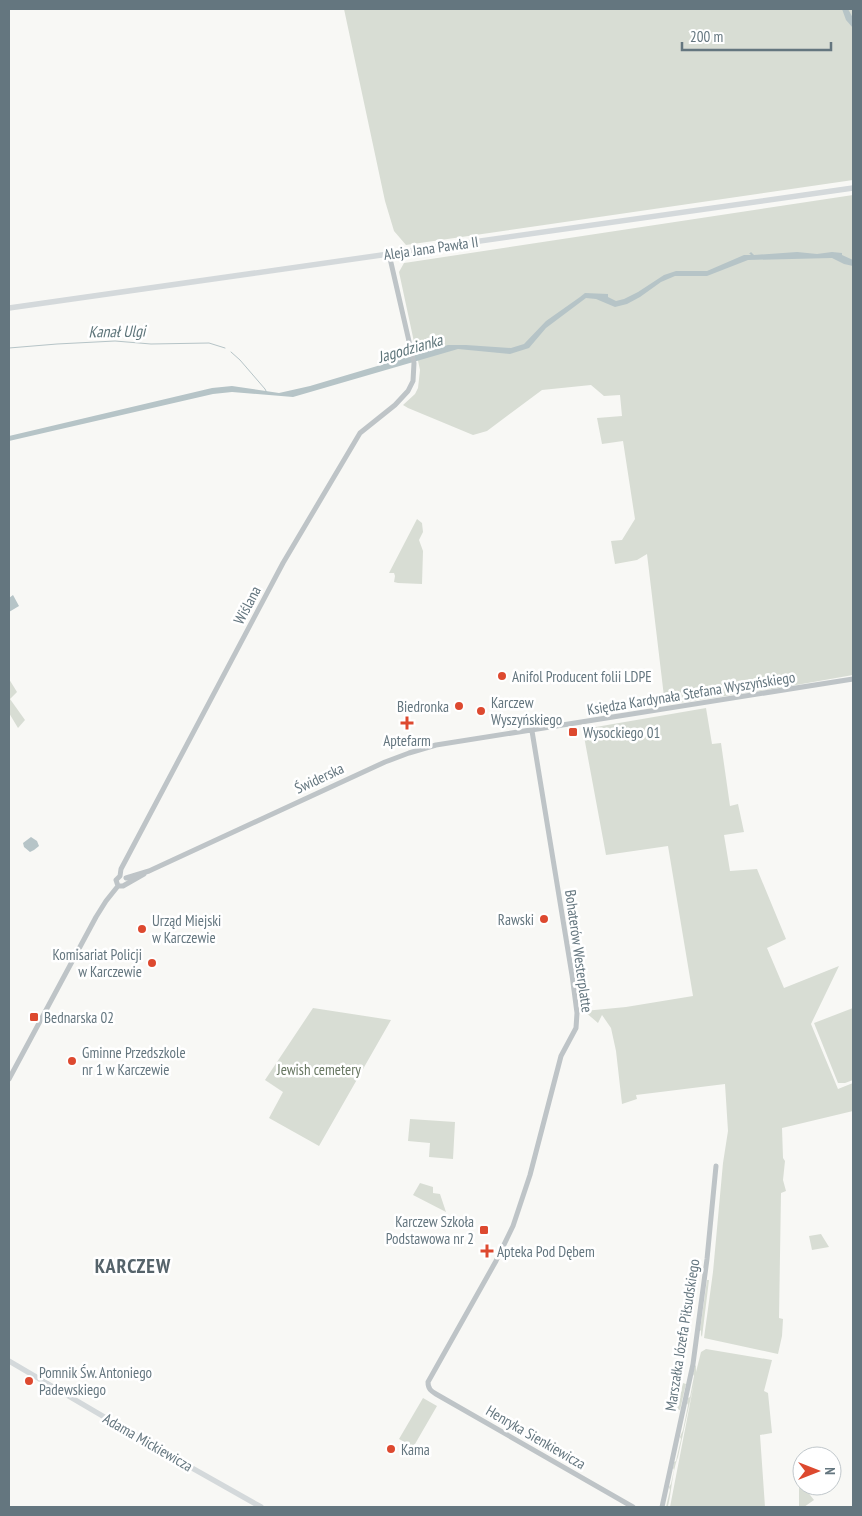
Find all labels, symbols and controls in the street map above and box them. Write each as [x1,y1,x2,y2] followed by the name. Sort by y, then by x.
[682,20,831,52] scale bar
[690,27,723,46] text: 200 m
[382,232,480,264] street label: Aleja Jana Pawła II
[88,320,148,341] water label: Kanał Ulgi
[374,329,446,367] water label: Jagodzianka
[229,583,265,627] street label: Wiślana
[512,667,652,686] place label: Anifol Producent folii LDPE
[586,667,796,719] street label: Księdza Kardynała Stefana Wyszyńskiego
[496,670,508,682] marker: Anifol Producent folii LDPE
[491,693,562,729] place label: Karczew Wyszyńskiego
[397,697,449,716] place label: Biedronka
[453,700,465,712] marker: Biedronka
[475,705,487,717] marker: Karczew Wyszyńskiego
[401,717,413,729] marker: Aptefarm
[583,723,660,742] place label: Wysockiego 01
[567,726,579,738] marker: Wysockiego 01
[383,731,431,750] place label: Aptefarm
[291,758,347,798] street label: Świderska
[561,888,597,1014] street label: Bohaterów Westerplatte
[498,910,534,929] place label: Rawski
[152,911,221,947] place label: Urząd Miejski w Karczewie
[538,913,550,925] marker: Rawski
[136,923,148,935] marker: Urząd Miejski w Karczewie
[53,945,142,981] place label: Komisariat Policji w Karczewie
[146,957,158,969] marker: Komisariat Policji w Karczewie
[44,1008,114,1027] place label: Bednarska 02
[28,1011,40,1023] marker: Bednarska 02
[82,1043,186,1079] place label: Gminne Przedszkole nr 1 w Karczewie
[66,1055,78,1067] marker: Gminne Przedszkole nr 1 w Karczewie
[276,1060,361,1079] park label: Jewish cemetery
[386,1212,474,1248] place label: Karczew Szkoła Podstawowa nr 2
[478,1224,490,1236] marker: Karczew Szkoła Podstawowa nr 2
[497,1242,595,1261] place label: Apteka Pod Dębem
[481,1245,493,1257] marker: Apteka Pod Dębem
[95,1253,171,1279] district label: KARCZEW
[661,1258,703,1412] street label: Marszałka Józefa Piłsudskiego
[39,1363,152,1399] place label: Pomnik Św. Antoniego Padewskiego
[23,1375,35,1387] marker: Pomnik Św. Antoniego Padewskiego
[483,1401,589,1473] street label: Henryka Sienkiewicza
[100,1409,196,1475] street label: Adama Mickiewicza
[401,1440,430,1459] place label: Kama
[385,1443,397,1455] marker: Kama
[792,1446,842,1496] north arrow
[821,1467,839,1475] text: N

